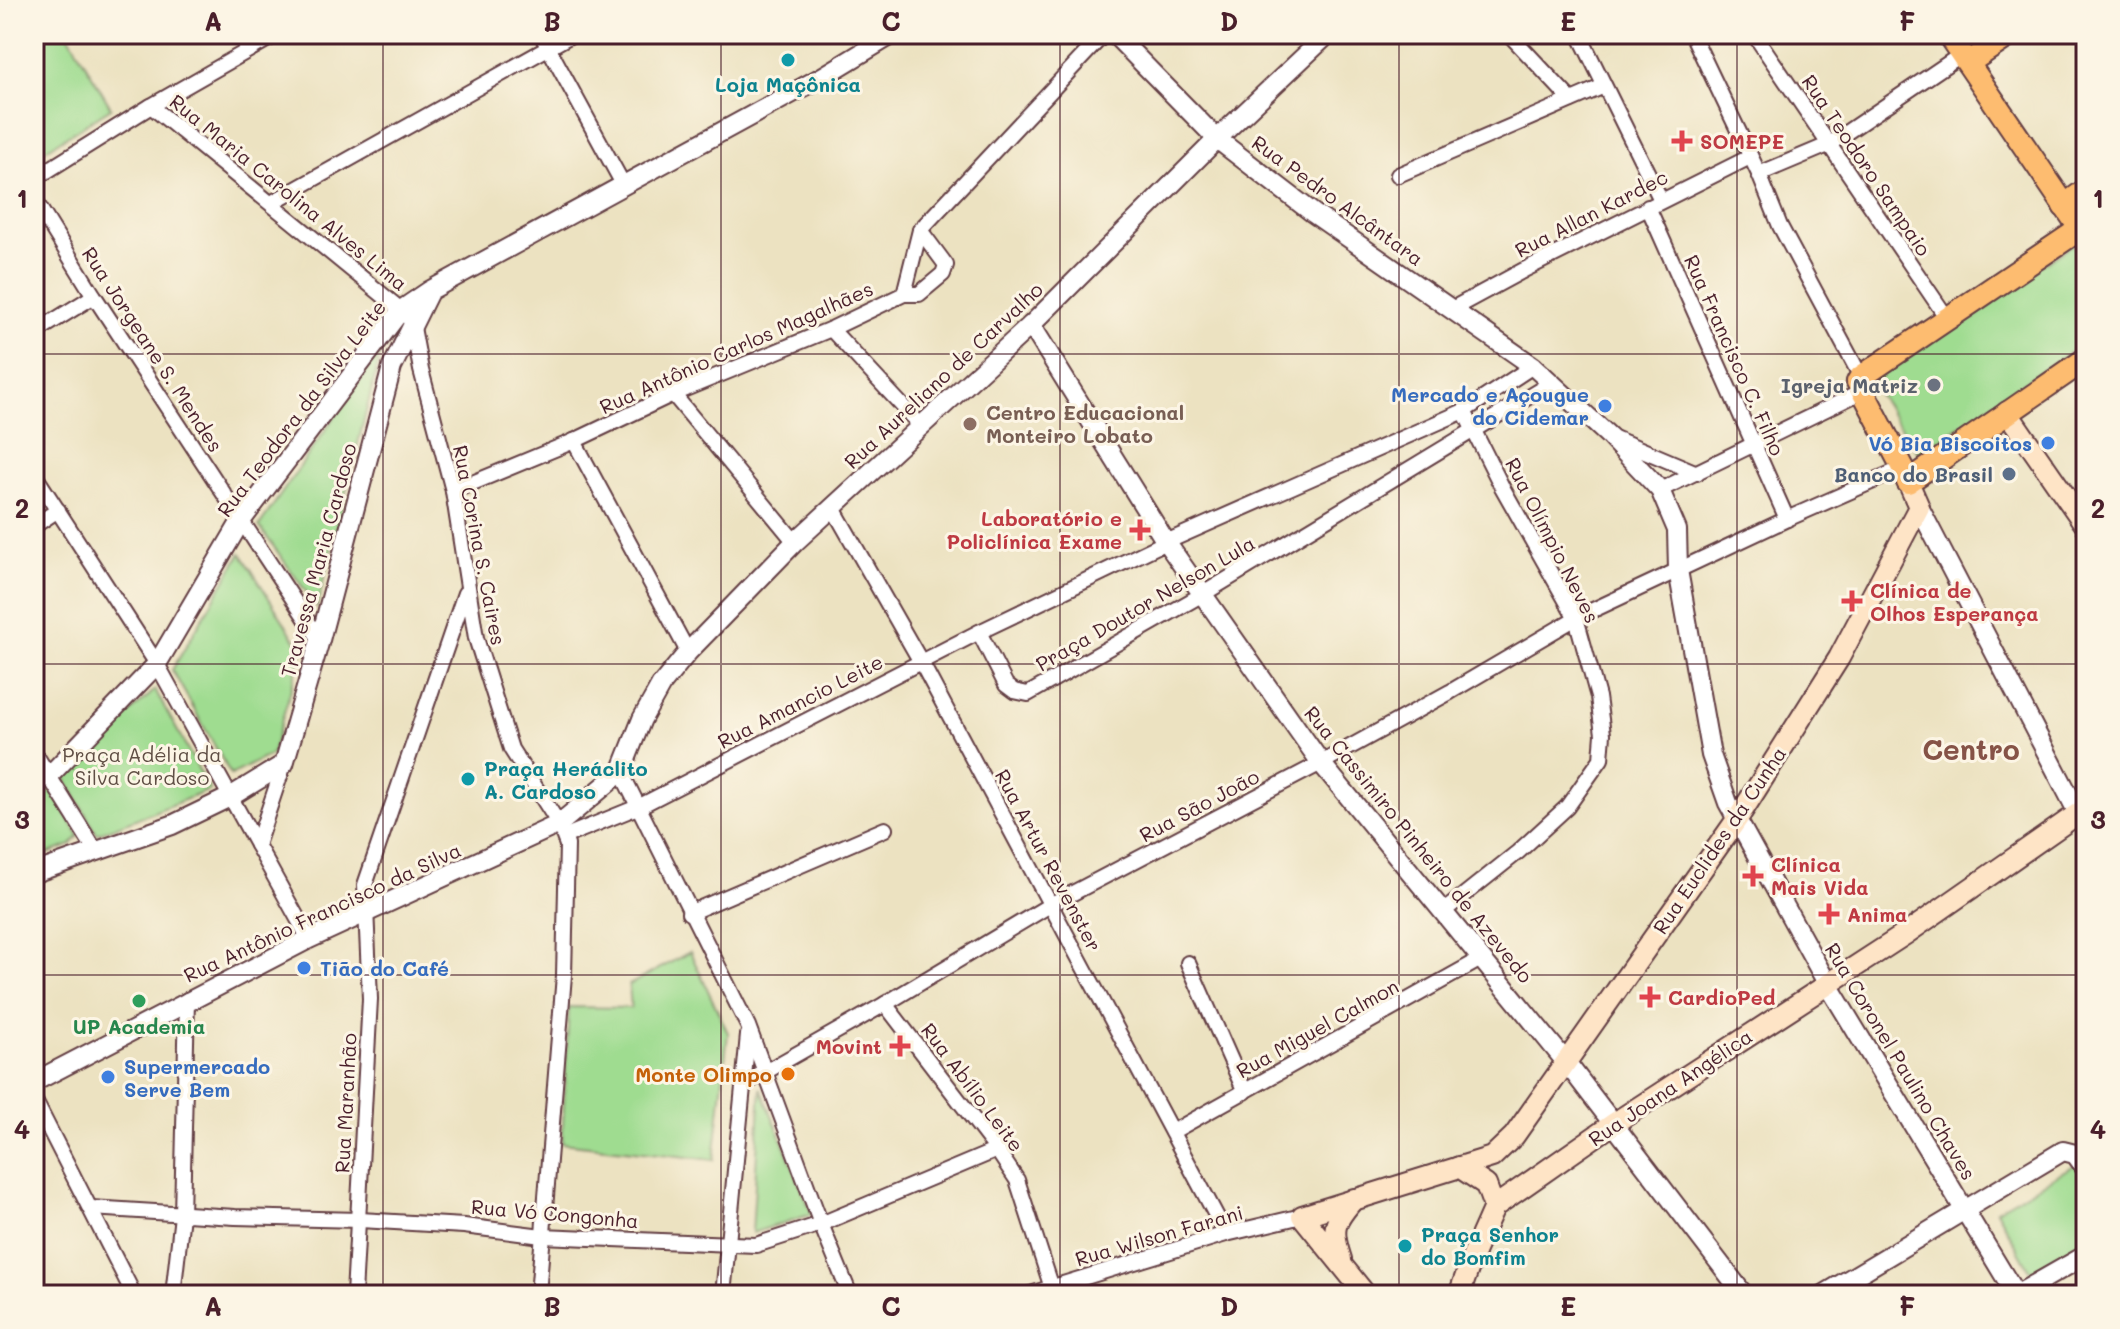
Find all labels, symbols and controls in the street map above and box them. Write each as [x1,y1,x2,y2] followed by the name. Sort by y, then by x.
[204,4,222,38] text: A
[543,4,561,38] text: B
[881,4,901,38] text: C
[1220,4,1238,38] text: D
[1560,4,1576,38] text: E
[1899,4,1915,38] text: F
[779,51,797,69] marker: Loja Maçônica
[1797,69,1937,261] street label: Rua Teodoro Sampaio
[715,71,861,97] place label: Loja Maçônica
[165,88,413,296] street label: Rua Maria Carolina Alves Lima
[1700,128,1784,154] place label: SOMEPE
[1247,129,1429,271] street label: Rua Pedro Alcântara
[1671,130,1693,152] marker: SOMEPE
[1510,163,1672,263] street label: Rua Allan Kardec
[16,181,28,215] text: 1
[2092,181,2104,215] text: 1
[77,241,229,457] street label: Rua Jorgeane S. Mendes
[1679,251,1791,460] street label: Rua Francisco C. Filho
[595,275,877,419] street label: Rua Antônio Carlos Magalhães
[838,276,1048,474] street label: Rua Aureliano de Carvalho
[211,294,391,522] street label: Rua Teodora da Silva Leite
[1781,372,1918,398] place label: Igreja Matriz
[1925,376,1943,394] marker: Igreja Matriz
[1391,381,1589,430] place label: Mercado e Açougue do Cidemar
[1596,397,1614,415] marker: Mercado e Açougue do Cidemar
[986,399,1184,448] place label: Centro Educacional Monteiro Lobato
[961,415,979,433] marker: Centro Educacional Monteiro Lobato
[1869,430,2032,456] place label: Vó Bia Biscoitos
[2039,434,2057,452] marker: Vó Bia Biscoitos
[274,440,362,680] street label: Travessa Maria Cardoso
[448,443,512,647] street label: Rua Corina S. Caires
[1500,453,1606,627] street label: Rua Olímpio Neves
[1834,461,1993,487] place label: Banco do Brasil
[2000,465,2018,483] marker: Banco do Brasil
[15,491,29,525] text: 2
[2091,491,2105,525] text: 2
[947,505,1122,554] place label: Laboratório e Policlínica Exame
[1129,519,1151,541] marker: Laboratório e Policlínica Exame
[1031,529,1259,677] street label: Praça Doutor Nelson Lula
[1870,577,2039,626] place label: Clínica de Olhos Esperança
[1841,590,1863,612] marker: Clínica de Olhos Esperança
[713,648,887,754] street label: Rua Amancio Leite
[1299,700,1539,988] street label: Rua Cassimiro Pinheiro de Azevedo
[1922,731,2020,767] district label: Centro
[62,741,222,790] park label: Praça Adélia da Silva Cardoso
[1647,741,1791,939] street label: Rua Euclides da Cunha
[484,755,648,804] place label: Praça Heráclito A. Cardoso
[1135,763,1263,847] street label: Rua São João
[990,764,1108,956] street label: Rua Artur Revenster
[459,770,477,788] marker: Praça Heráclito A. Cardoso
[14,802,30,836] text: 3
[2090,802,2106,836] text: 3
[179,836,465,988] street label: Rua Antônio Francisco da Silva
[1771,851,1868,900] place label: Clínica Mais Vida
[1742,865,1764,887] marker: Clínica Mais Vida
[1847,901,1907,927] place label: Anima
[1818,903,1840,925] marker: Anima
[1820,938,1982,1184] street label: Rua Coronel Paulino Chaves
[320,955,449,981] place label: Tião do Café
[295,959,313,977] marker: Tião do Café
[1231,973,1403,1083] street label: Rua Miguel Calmon
[1668,984,1776,1010] place label: CardioPed
[1639,986,1661,1008] marker: CardioPed
[130,992,148,1010] marker: UP Academia
[73,1013,205,1039] place label: UP Academia
[916,1017,1030,1157] street label: Rua Abílio Leite
[1583,1023,1757,1151] street label: Rua Joana Angélica
[328,1032,362,1174] street label: Rua Maranhão
[816,1033,882,1059] place label: Movint
[889,1035,911,1057] marker: Movint
[124,1053,270,1102] place label: Supermercado Serve Bem
[635,1061,772,1087] place label: Monte Olimpo
[779,1065,797,1083] marker: Monte Olimpo
[99,1068,117,1086] marker: Supermercado Serve Bem
[14,1112,30,1146] text: 4
[2090,1112,2106,1146] text: 4
[470,1193,640,1233] street label: Rua Vó Congonha
[1072,1199,1246,1271] street label: Rua Wilson Farani
[1421,1221,1559,1270] place label: Praça Senhor do Bomfim
[1396,1237,1414,1255] marker: Praça Senhor do Bomfim
[204,1289,222,1323] text: A
[543,1289,561,1323] text: B
[881,1289,901,1323] text: C
[1220,1289,1238,1323] text: D
[1560,1289,1576,1323] text: E
[1899,1289,1915,1323] text: F

